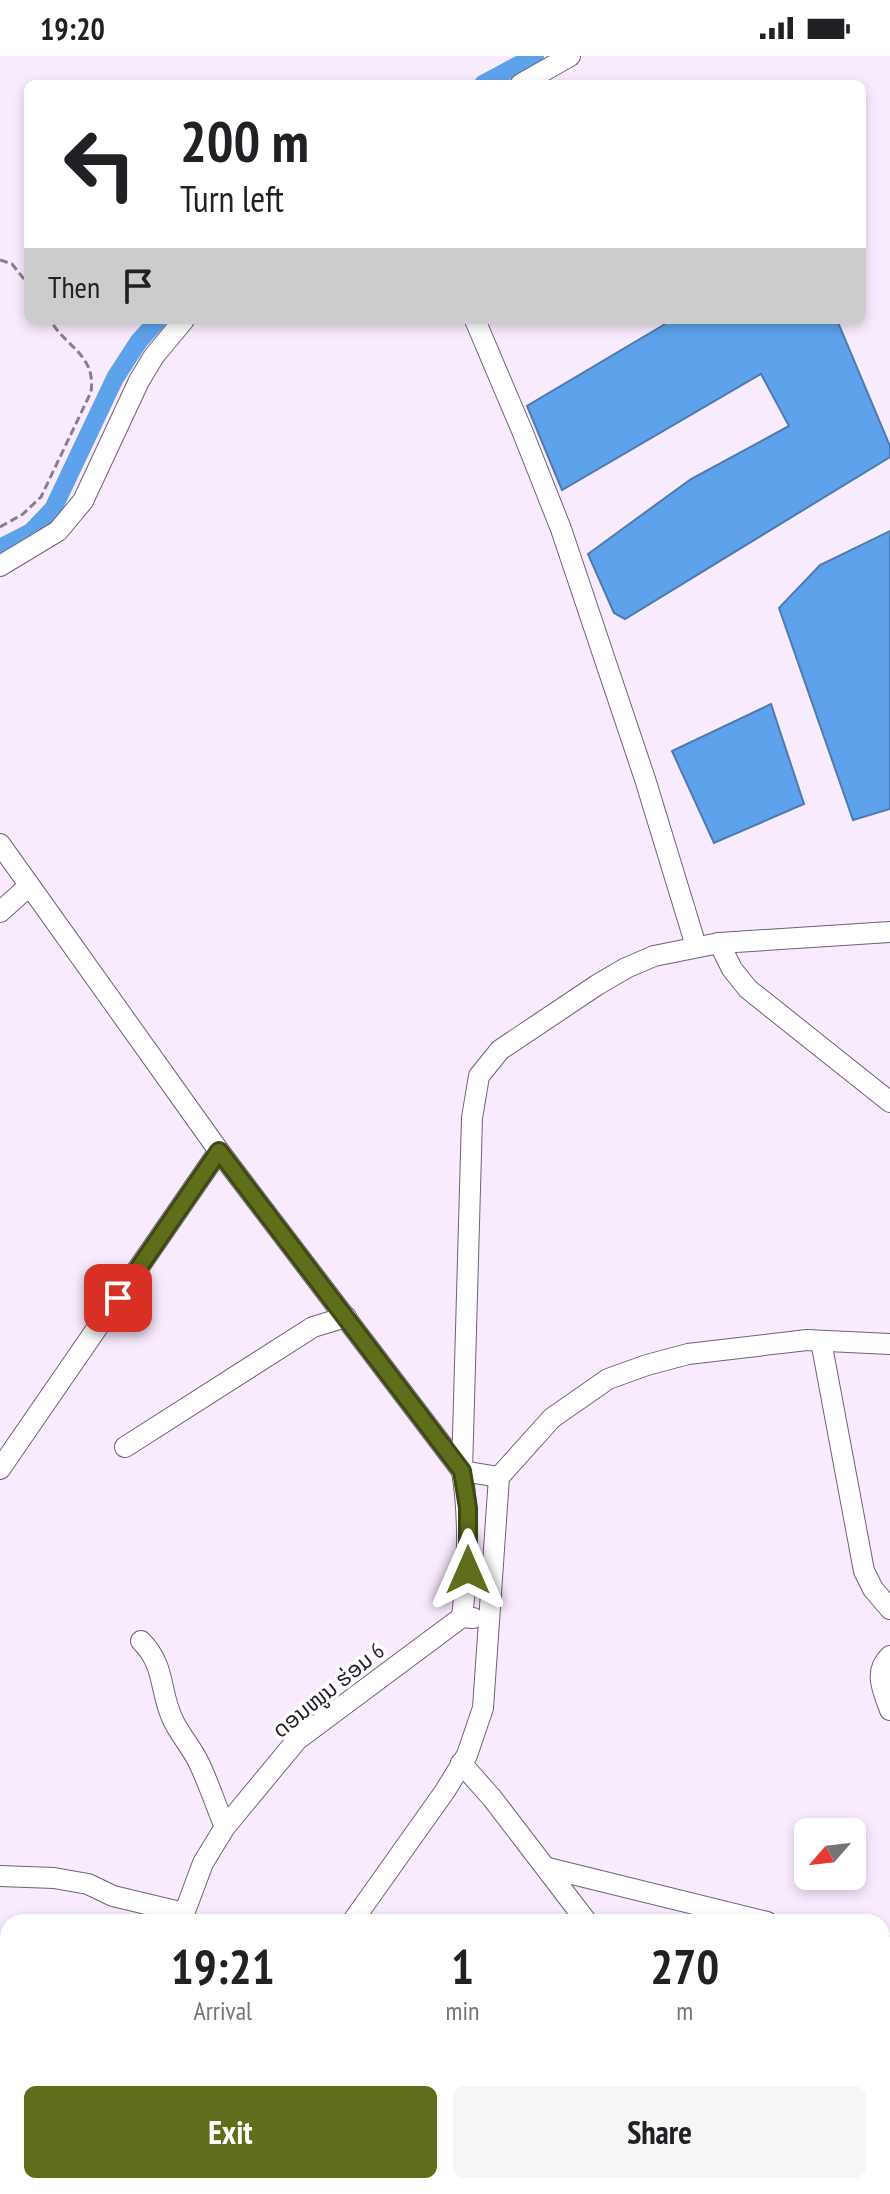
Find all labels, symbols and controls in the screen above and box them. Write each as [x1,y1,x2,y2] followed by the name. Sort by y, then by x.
[40,9,105,48] text: 19:20
[180,105,309,177] text: 200 m
[48,112,152,216] icon: left
[180,175,284,222] text: Turn left
[116,264,160,308] icon: arrive
[48,267,100,306] text: Then
[84,1264,152,1332] pin
[96,1276,140,1320] icon: arrive
[426,1528,510,1612] position arrow
[266,1636,390,1744] street label: ດອນໜູນ ຮ່ອມ 6
[794,1818,866,1890] north arrow
[794,1818,866,1890] map controls
[171,1935,275,1997] text: 19:21
[451,1935,474,1997] text: 1
[650,1935,719,1997] text: 270
[193,1994,252,2027] text: Arrival
[445,1994,479,2027] text: min
[676,1994,693,2027] text: m
[24,2086,437,2178] button: Exit
[453,2086,866,2178] button: Share

